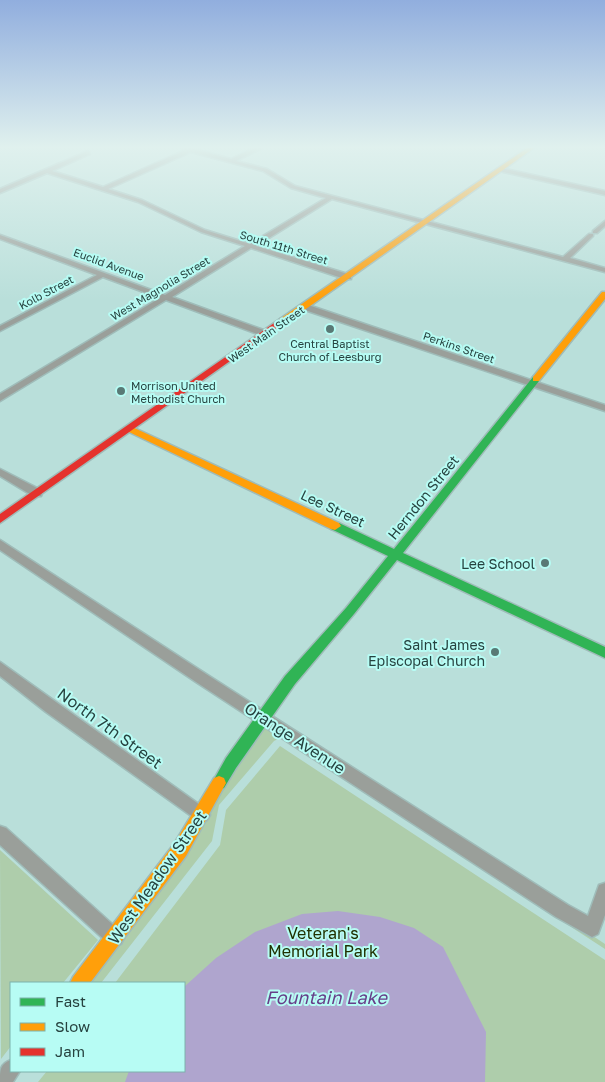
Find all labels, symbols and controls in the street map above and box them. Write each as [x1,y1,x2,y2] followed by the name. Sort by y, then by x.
[238,227,330,267] street label: South 11th Street
[72,245,146,283] street label: Euclid Avenue
[108,253,212,323] street label: West Magnolia Street
[17,272,75,312] street label: Kolb Street
[225,303,307,365] street label: West Main Street
[324,323,336,335] marker: Central Baptist Church of Leesburg
[422,329,496,365] street label: Perkins Street
[279,337,381,363] place label: Central Baptist Church of Leesburg
[131,379,225,405] place label: Morrison United Methodist Church
[115,385,127,397] marker: Morrison United Methodist Church
[384,451,462,543] street label: Herndon Street
[298,486,368,530] street label: Lee Street
[461,555,535,572] place label: Lee School
[539,557,551,569] marker: Lee School
[368,636,485,669] place label: Saint James Episcopal Church
[489,646,501,658] marker: Saint James Episcopal Church
[54,683,166,773] street label: North 7th Street
[241,698,349,778] street label: Orange Avenue
[103,806,211,948] street label: West Meadow Street
[268,923,378,961] park label: Veteran's Memorial Park
[10,982,185,1072] legend
[265,986,388,1008] water label: Fountain Lake
[55,992,86,1010] text: Fast
[55,1017,90,1035] text: Slow
[55,1042,85,1060] text: Jam

